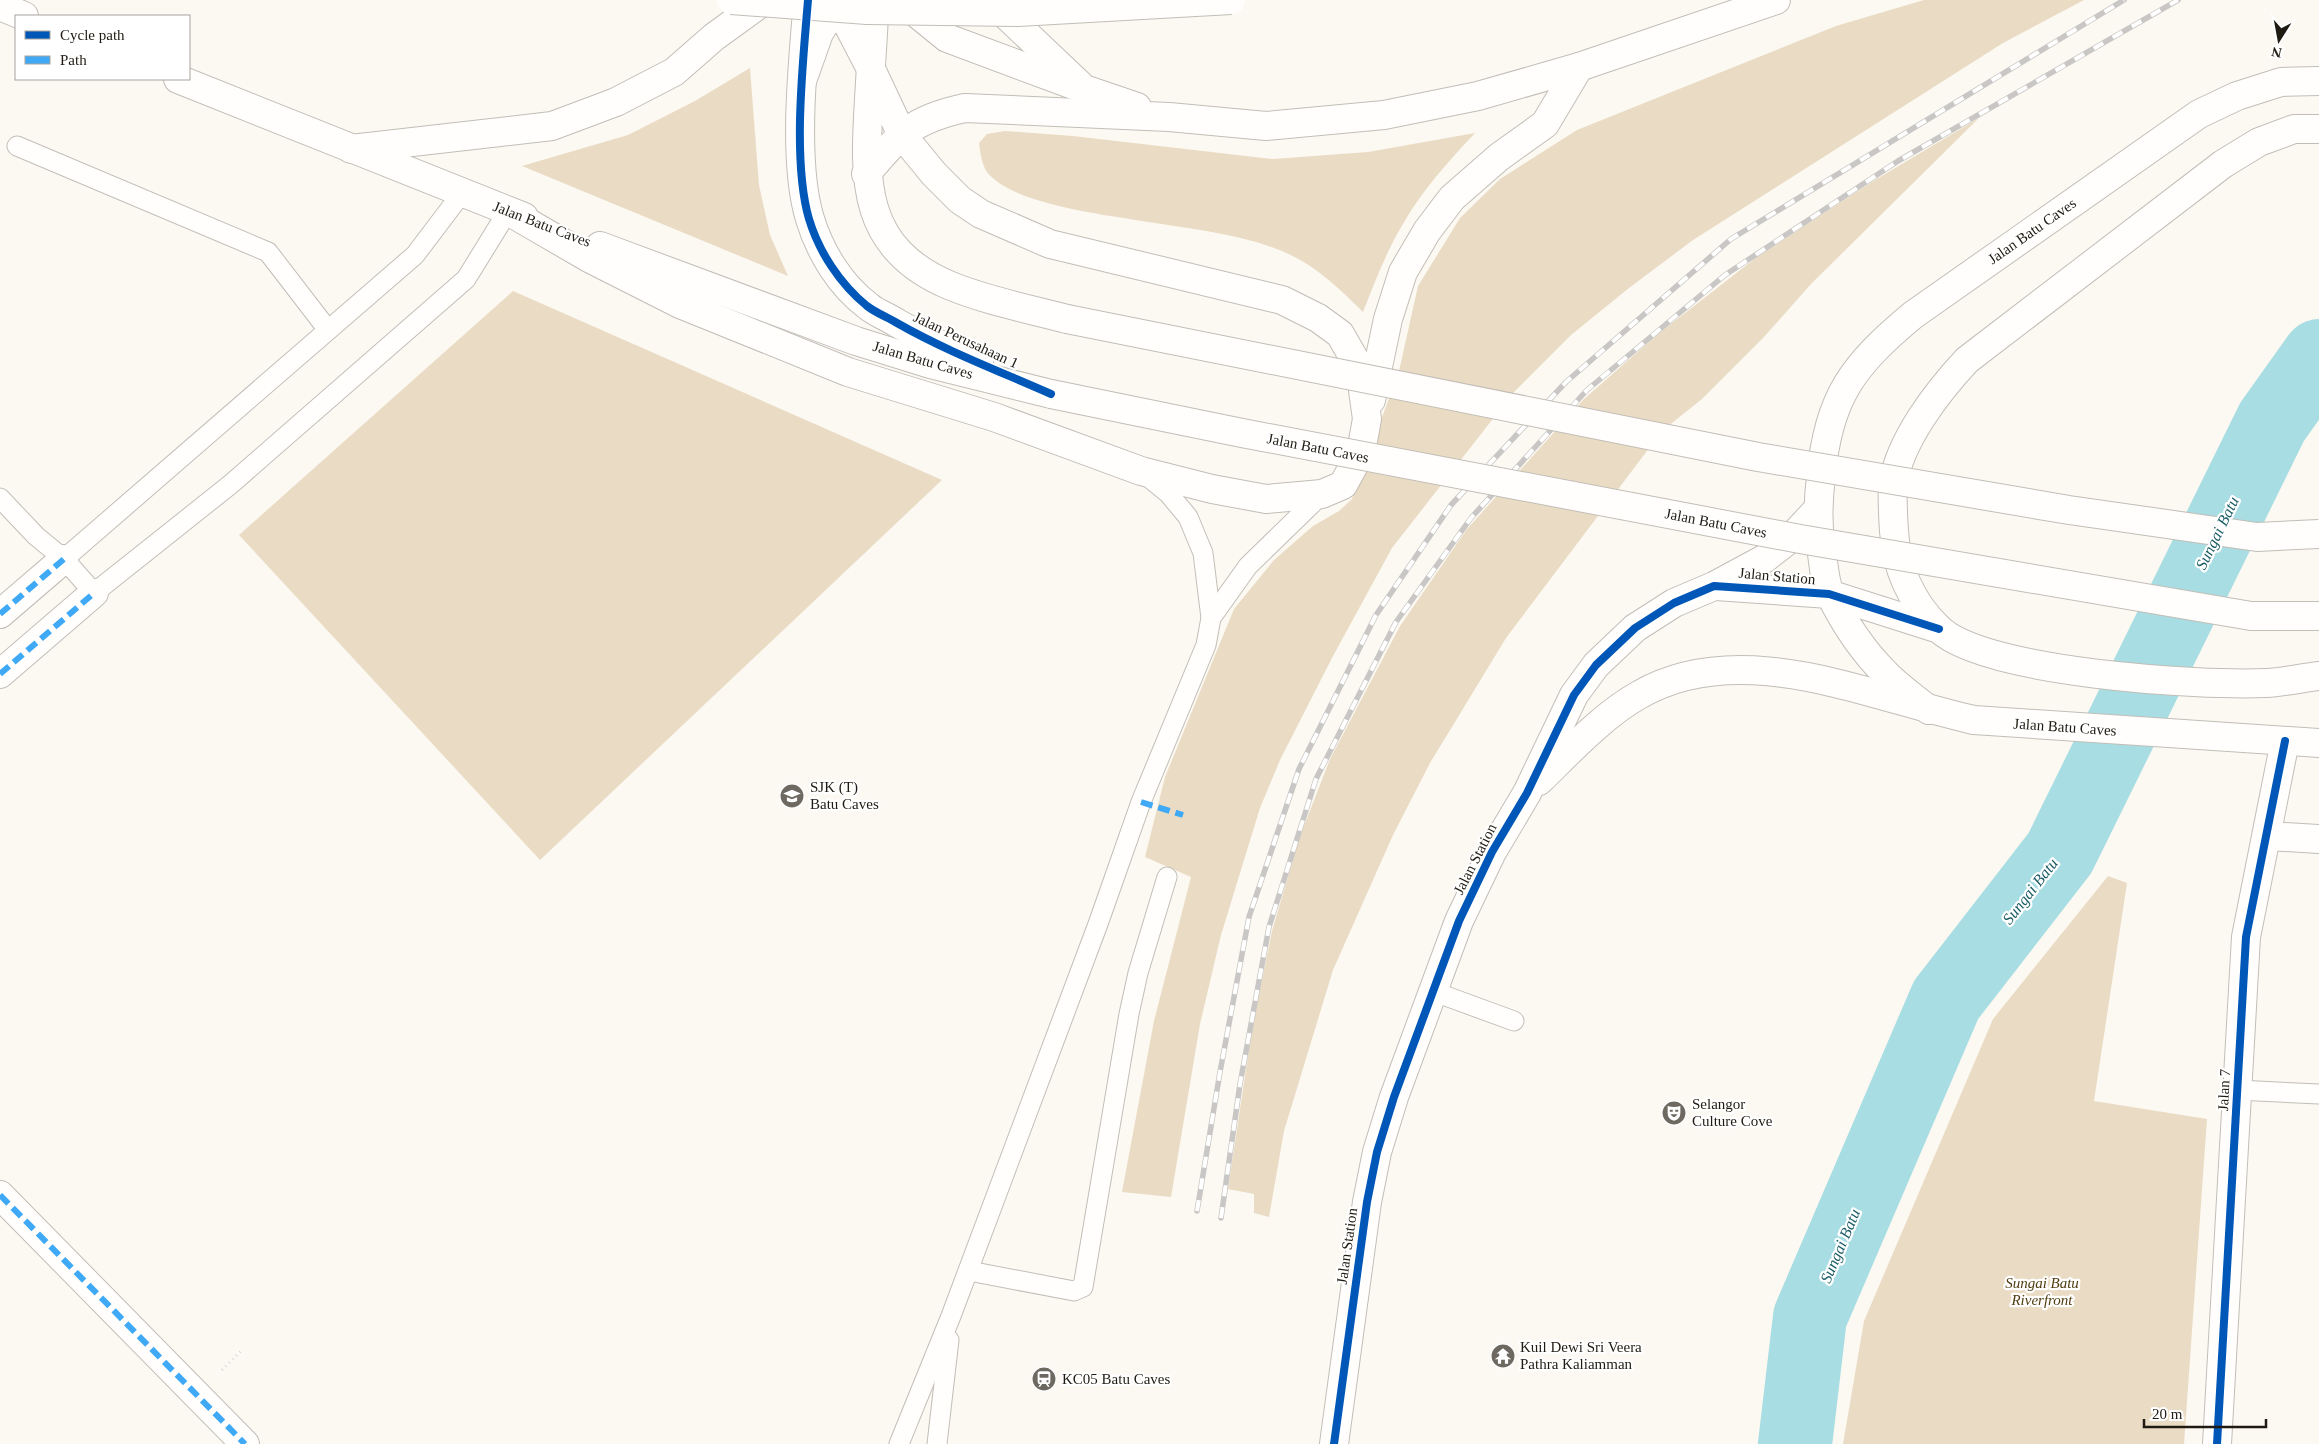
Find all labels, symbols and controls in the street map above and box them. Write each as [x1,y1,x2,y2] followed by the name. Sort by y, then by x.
[15,15,190,80] legend
[2254,15,2304,65] north arrow
[60,27,125,43] text: Cycle path
[2270,44,2283,61] text: N
[60,52,87,68] text: Path
[1985,195,2079,267] street label: Jalan Batu Caves
[491,198,593,250] street label: Jalan Batu Caves
[911,309,1021,371] street label: Jalan Perusahaan 1
[871,338,975,382] street label: Jalan Batu Caves
[1266,430,1370,466] street label: Jalan Batu Caves
[2192,494,2243,573] water label: Sungai Batu
[1664,505,1768,541] street label: Jalan Batu Caves
[1738,565,1817,587] street label: Jalan Station
[2013,715,2117,739] street label: Jalan Batu Caves
[810,779,879,812] place label: SJK (T) Batu Caves
[779,783,805,809] school or university icon: SJK (T) Batu Caves
[1450,821,1500,897] street label: Jalan Station
[1999,855,2062,928] water label: Sungai Batu
[2215,1068,2233,1111] street label: Jalan 7
[1692,1096,1773,1129] place label: Selangor Culture Cove
[1661,1100,1687,1126] theatre icon: Selangor Culture Cove
[1334,1206,1360,1285] street label: Jalan Station
[1817,1206,1864,1286] water label: Sungai Batu
[2005,1275,2079,1308] park label: Sungai Batu Riverfront
[1520,1339,1642,1372] place label: Kuil Dewi Sri Veera Pathra Kaliamman
[1490,1343,1516,1369] temple icon: Kuil Dewi Sri Veera Pathra Kaliamman
[1031,1366,1057,1392] station icon: KC05 Batu Caves
[1062,1371,1170,1387] place label: KC05 Batu Caves
[2144,1396,2266,1428] scale bar
[2152,1406,2183,1422] text: 20 m

